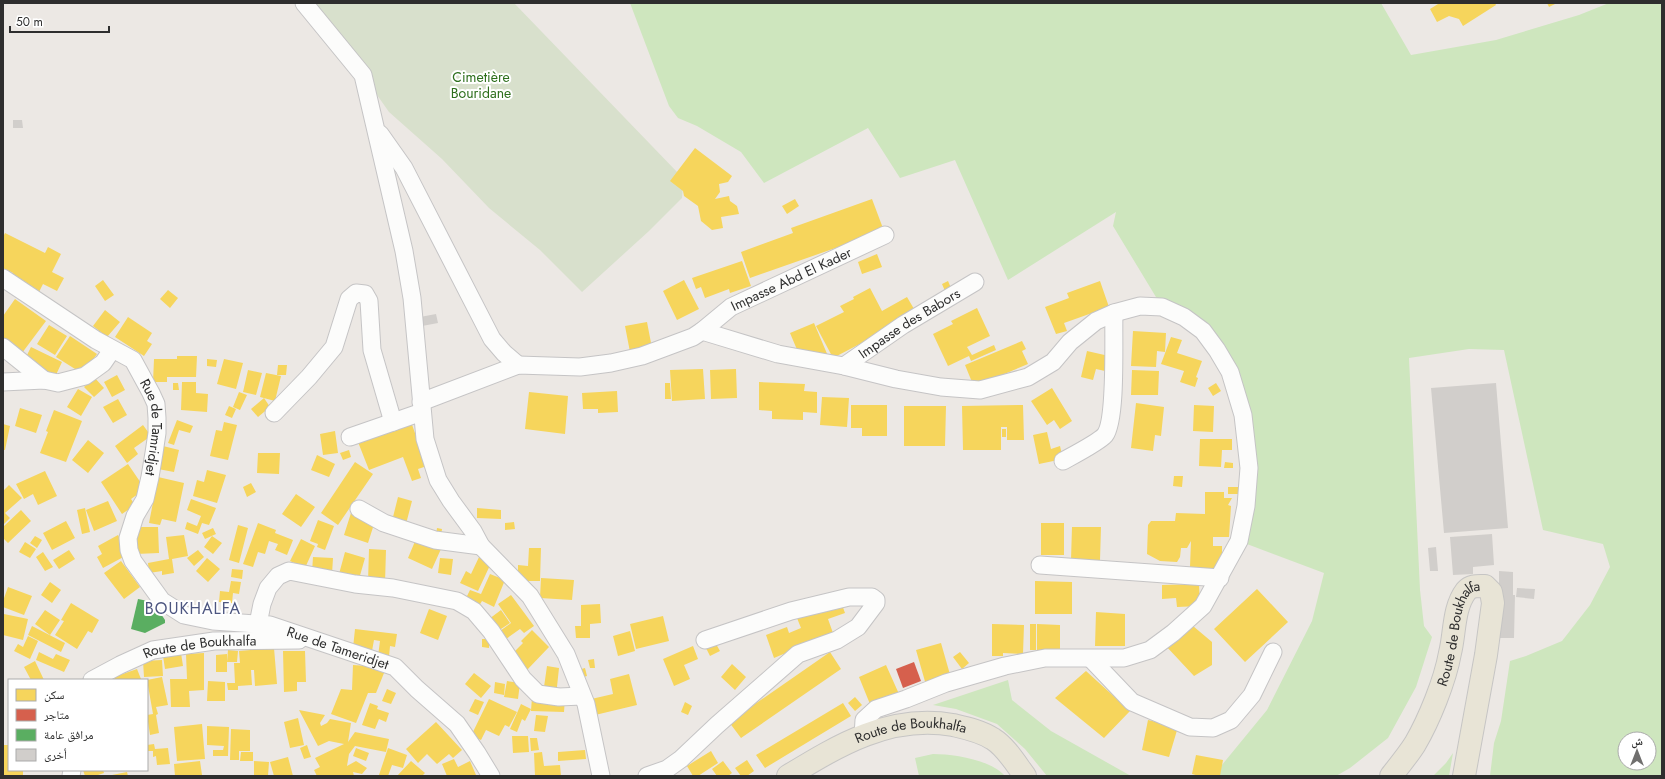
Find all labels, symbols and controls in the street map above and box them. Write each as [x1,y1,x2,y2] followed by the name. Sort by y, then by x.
[10,8,109,34] scale bar
[16,13,43,31] text: 50 m
[451,67,511,103] park label: Cimetière Bouridane
[728,242,855,316] street label: Impasse Abd El Kader
[854,283,964,363] street label: Impasse des Babors
[135,375,167,478] street label: Rue de Tamridjet
[1432,576,1481,689] street label: Route de Boukhalfa
[145,597,241,620] district label: BOUKHALFA
[284,621,392,674] street label: Rue de Tameridjet
[140,631,257,663] street label: Route de Boukhalfa
[8,679,148,771] legend
[44,686,65,704] text: سكن
[43,706,69,724] text: متاجر
[852,713,969,748] street label: Route de Boukhalfa
[44,726,94,744] text: مرافق عامة
[1617,731,1657,771] north arrow
[1631,733,1643,749] text: ش
[44,746,67,764] text: أخرى

